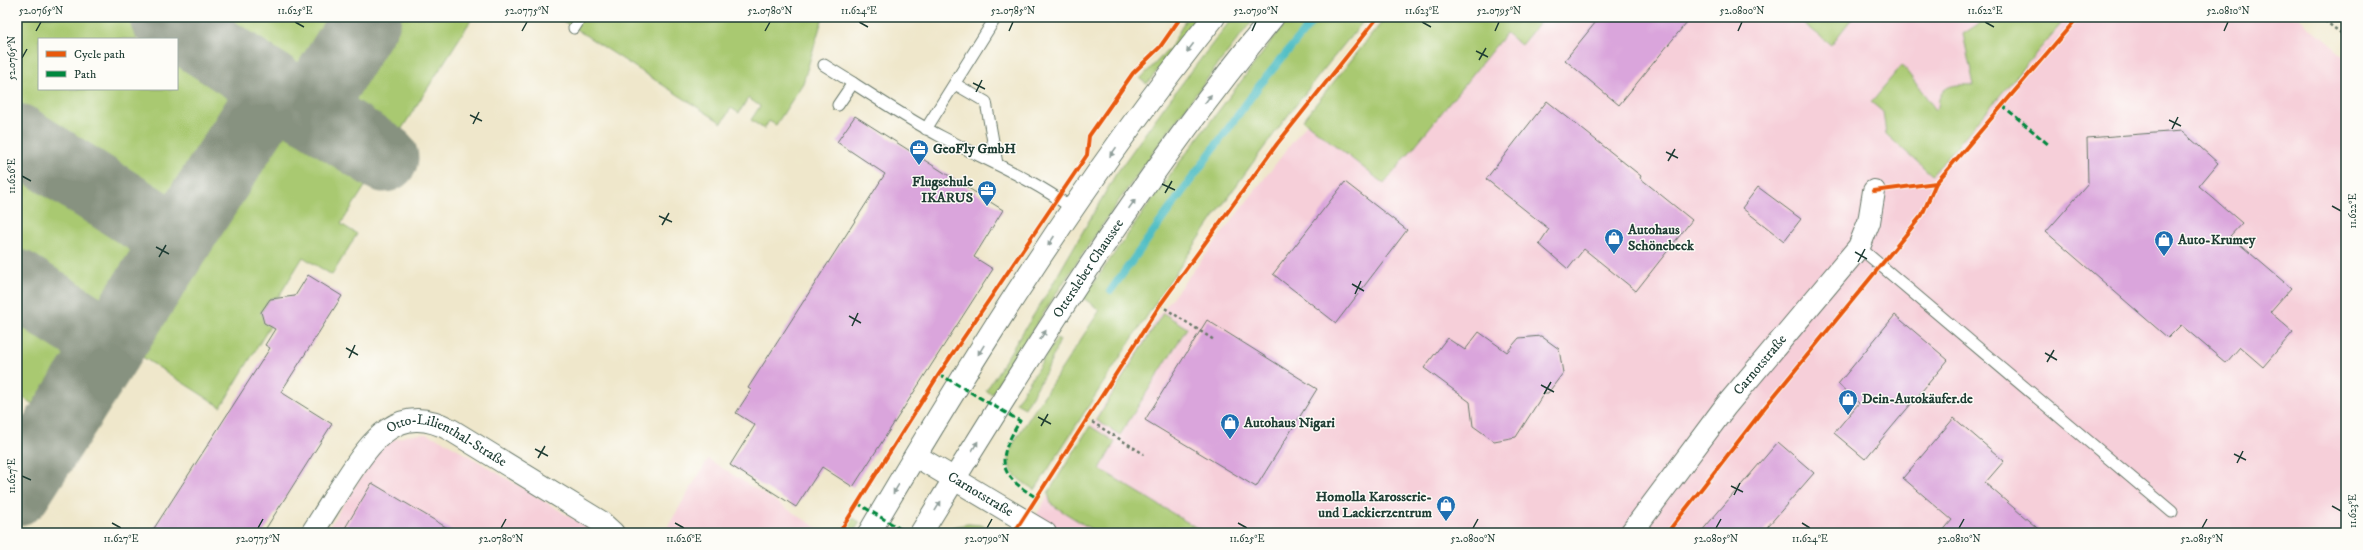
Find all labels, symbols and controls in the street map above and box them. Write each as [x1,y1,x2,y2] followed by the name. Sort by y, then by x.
[19,5,63,17] text: 52.0765°N
[277,5,313,17] text: 11.625°E
[505,5,549,17] text: 52.0775°N
[748,5,792,17] text: 52.0780°N
[841,5,877,17] text: 11.624°E
[991,5,1035,17] text: 52.0785°N
[1234,5,1278,17] text: 52.0790°N
[1405,5,1439,17] text: 11.623°E
[1477,5,1521,17] text: 52.0795°N
[1720,5,1764,17] text: 52.0800°N
[1967,5,2003,17] text: 11.622°E
[2206,5,2250,17] text: 52.0810°N
[6,36,18,80] text: 52.0765°N
[38,38,178,90] legend
[1186,42,1194,53] one-way arrow
[74,47,126,62] text: Cycle path
[74,67,97,82] text: Path
[1204,94,1212,105] one-way arrow
[908,138,930,166] office icon: GeoFly GmbH
[933,140,1016,158] place label: GeoFly GmbH
[1109,147,1117,157] one-way arrow
[6,158,18,194] text: 11.626°E
[912,173,973,207] place label: Flugschule IKARUS
[976,179,998,207] office icon: Flugschule IKARUS
[2347,193,2359,229] text: 11.622°E
[1128,199,1136,209] one-way arrow
[1049,215,1128,322] street label: Ottersleber Chaussee
[1627,221,1695,255] place label: Autohaus Schönebeck
[1603,227,1625,255] shop icon: Autohaus Schönebeck
[2153,229,2175,257] shop icon: Auto-Krumey
[2177,231,2256,249] place label: Auto-Krumey
[1047,236,1055,246] one-way arrow
[1039,330,1047,340] one-way arrow
[1730,331,1791,399] street label: Carnotstraße
[977,345,984,356] one-way arrow
[1837,388,1859,416] shop icon: Dein-Autokäufer.de
[1862,390,1973,408] place label: Dein-Autokäufer.de
[383,411,510,471] street label: Otto-Lilienthal-Straße
[1219,412,1241,440] shop icon: Autohaus Nigari
[1243,414,1335,432] place label: Autohaus Nigari
[971,440,978,452] one-way arrow
[6,458,18,494] text: 11.627°E
[944,468,1017,521] street label: Carnotstraße
[892,483,899,495] one-way arrow
[1316,488,1432,522] place label: Homolla Karosserie- und Lackierzentrum
[1435,494,1457,522] shop icon: Homolla Karosserie- und Lackierzentrum
[2347,494,2359,528] text: 11.623°E
[934,501,942,511] one-way arrow
[103,533,139,545] text: 11.627°E
[236,533,280,545] text: 52.0775°N
[479,533,523,545] text: 52.0780°N
[666,533,702,545] text: 11.626°E
[965,533,1009,545] text: 52.0790°N
[1229,533,1265,545] text: 11.625°E
[1451,533,1495,545] text: 52.0800°N
[1694,533,1738,545] text: 52.0805°N
[1792,533,1828,545] text: 11.624°E
[1937,533,1981,545] text: 52.0810°N
[2181,533,2223,545] text: 52.0815°N

